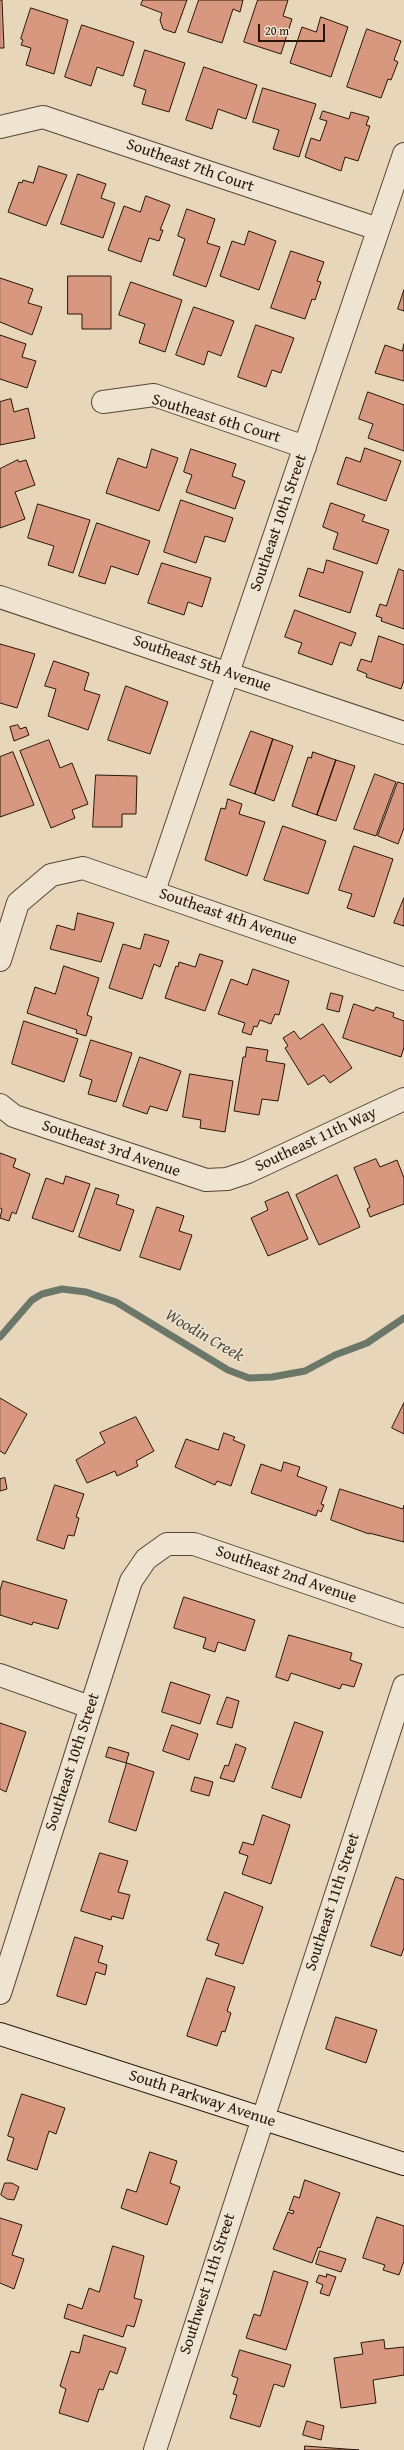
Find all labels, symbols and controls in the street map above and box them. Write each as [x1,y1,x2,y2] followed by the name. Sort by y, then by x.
[260,16,327,42] scale bar
[265,22,289,39] text: 20 m
[124,135,256,197] street label: Southeast 7th Court
[149,390,283,448] street label: Southeast 6th Court
[246,452,312,594] street label: Southeast 10th Street
[130,631,274,697] street label: Southeast 5th Avenue
[156,884,300,950] street label: Southeast 4th Avenue
[252,1103,380,1177] street label: Southeast 11th Way
[39,1116,183,1182] street label: Southeast 3rd Avenue
[161,1305,247,1367] water label: Woodin Creek
[213,1542,359,1608] street label: Southeast 2nd Avenue
[42,1691,104,1833] street label: Southeast 10th Street
[302,1831,364,1973] street label: Southeast 11th Street
[126,2066,278,2132] street label: South Parkway Avenue
[176,2211,240,2357] street label: Southwest 11th Street

